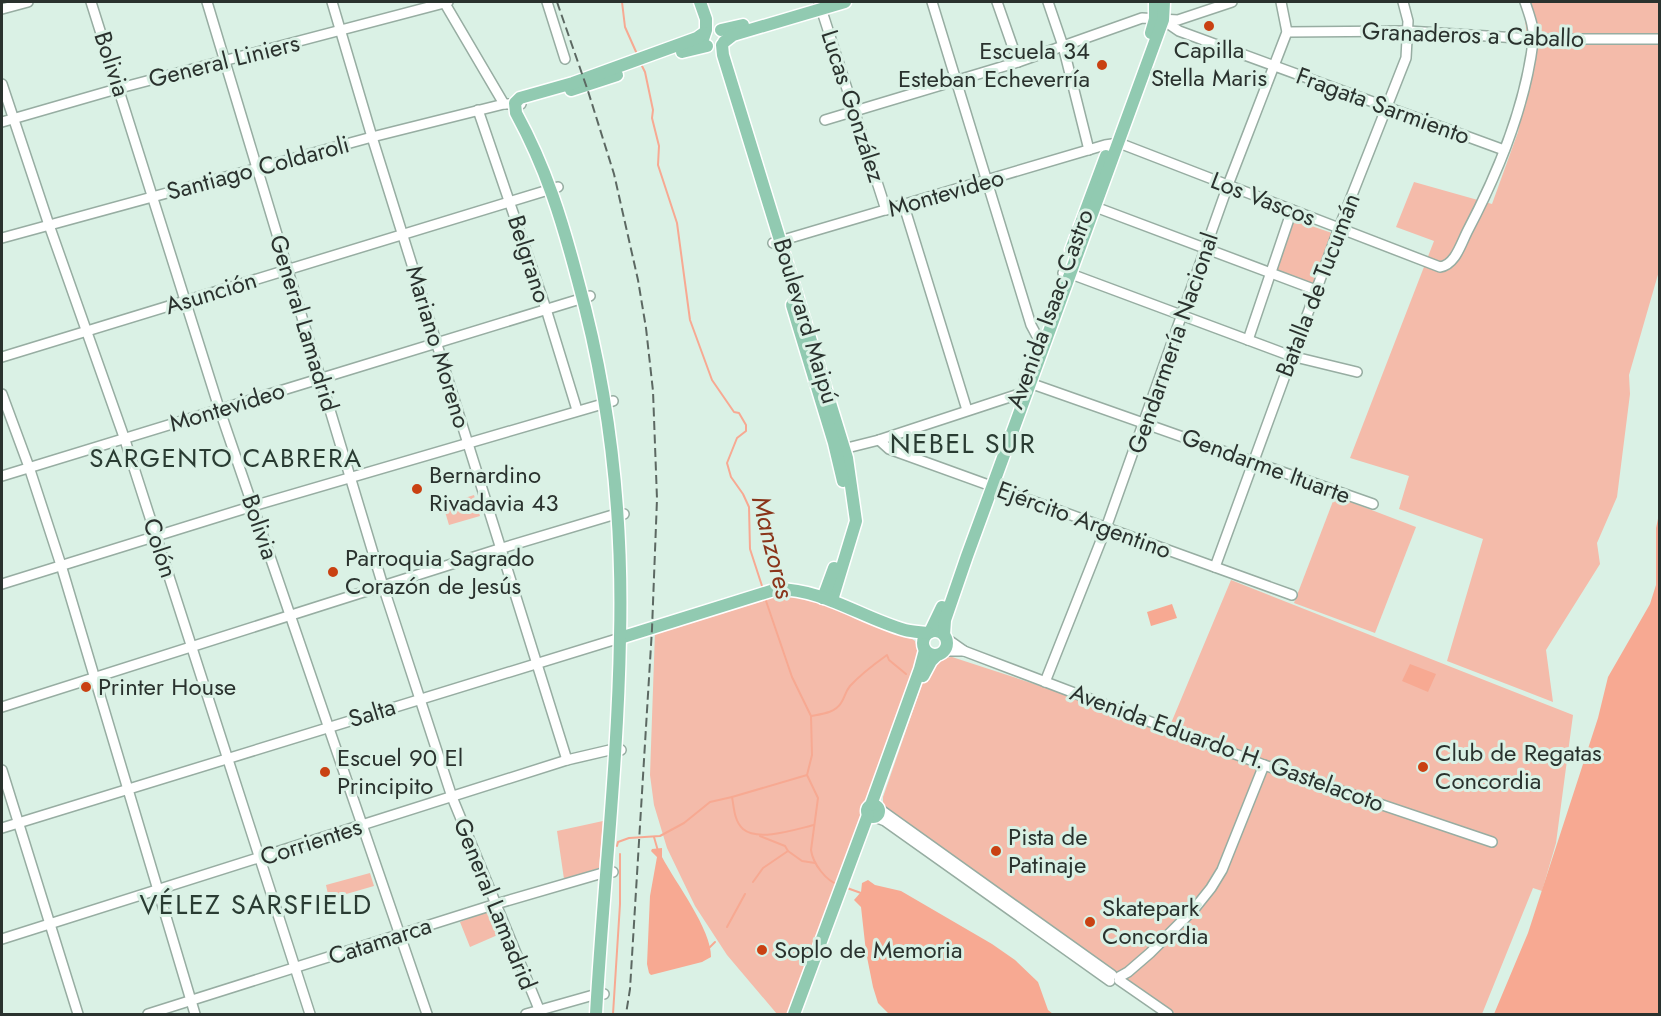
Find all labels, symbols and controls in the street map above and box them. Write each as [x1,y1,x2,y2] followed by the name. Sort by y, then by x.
[1361,13,1585,56] street label: Granaderos a Caballo
[1202,19,1216,33] marker: Capilla Stella Maris
[145,25,303,96] street label: General Liniers
[812,25,895,187] street label: Lucas González
[86,27,139,101] street label: Bolivia
[1151,32,1267,95] place label: Capilla Stella Maris
[898,33,1090,96] place label: Escuela 34 Esteban Echeverría
[1095,58,1109,72] marker: Escuela 34 Esteban Echeverría
[1291,58,1475,153] street label: Fragata Sarmiento
[163,126,353,209] street label: Santiago Coldaroli
[884,159,1008,226] street label: Montevideo
[1206,163,1321,235] street label: Los Vascos
[1266,188,1369,382] street label: Batalla de Tucumán
[997,204,1102,414] street label: Avenida Isaac Castro
[499,210,560,307] street label: Belgrano
[1118,227,1227,458] street label: Gendarmería Nacional
[261,230,348,415] street label: General Lamadrid
[765,234,848,408] street label: Boulevard Maipú
[397,261,480,432] street label: Mariano Moreno
[161,262,261,323] street label: Asunción
[165,372,289,441] street label: Montevideo
[1177,419,1356,512] street label: Gendarme Ituarte
[890,424,1036,463] district label: NEBEL SUR
[89,439,363,477] district label: SARGENTO CABRERA
[429,457,559,520] place label: Bernardino Rivadavia 43
[992,472,1176,567] street label: Ejército Argentino
[410,482,424,496] marker: Bernardino Rivadavia 43
[233,490,288,564] street label: Bolivia
[742,492,804,603] water label: Manzores
[134,514,187,582] street label: Colón
[345,540,534,603] place label: Parroquia Sagrado Corazón de Jesús
[326,565,340,579] marker: Parroquia Sagrado Corazón de Jesús
[98,669,236,704] place label: Printer House
[1065,674,1389,821] street label: Avenida Eduardo H. Gastelacoto
[79,680,93,694] marker: Printer House
[344,689,400,736] street label: Salta
[1435,735,1602,798] place label: Club de Regatas Concordia
[337,740,463,803] place label: Escuel 90 El Principito
[1416,760,1430,774] marker: Club de Regatas Concordia
[318,765,332,779] marker: Escuel 90 El Principito
[256,809,366,874] street label: Corrientes
[445,812,546,995] street label: General Lamadrid
[1008,819,1088,882] place label: Pista de Patinaje
[989,844,1003,858] marker: Pista de Patinaje
[140,885,373,924] district label: VÉLEZ SARSFIELD
[1102,890,1208,953] place label: Skatepark Concordia
[324,907,436,974] street label: Catamarca
[1083,915,1097,929] marker: Skatepark Concordia
[774,932,963,967] place label: Soplo de Memoria
[755,943,769,957] marker: Soplo de Memoria

